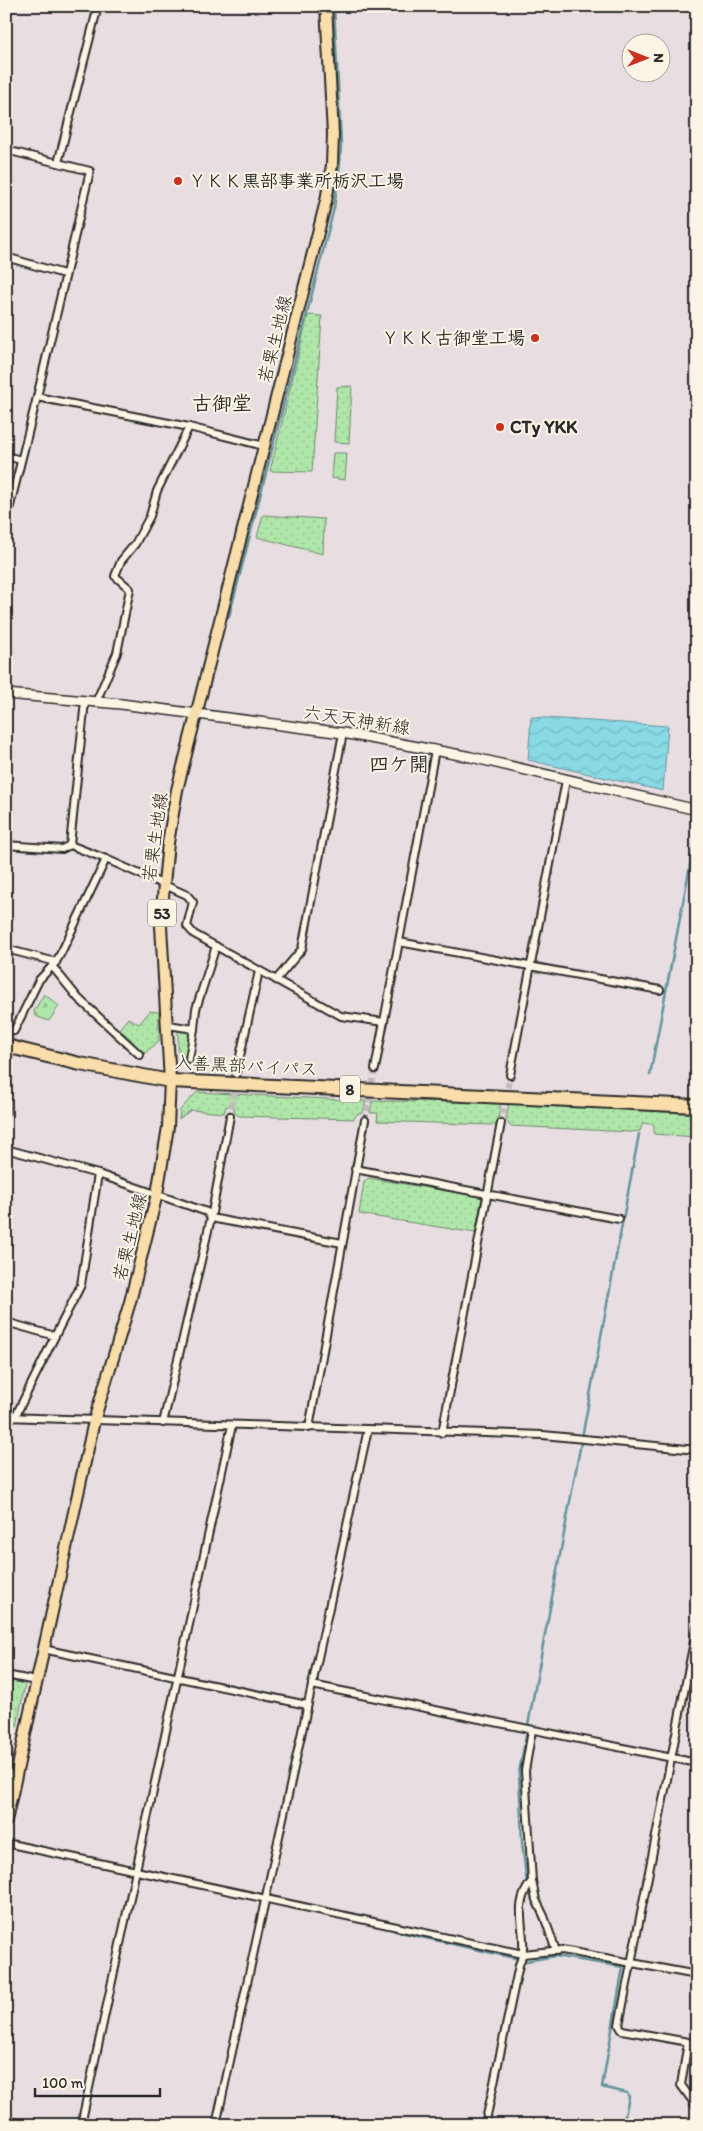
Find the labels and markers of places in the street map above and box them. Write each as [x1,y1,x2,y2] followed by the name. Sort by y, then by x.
[188,170,404,192] place label: ＹＫＫ黒部事業所栃沢工場
[172,175,184,187] marker: ＹＫＫ黒部事業所栃沢工場
[381,327,525,349] place label: ＹＫＫ古御堂工場
[529,332,541,344] marker: ＹＫＫ古御堂工場
[510,416,578,438] place label: CTy YKK
[494,421,506,433] marker: CTy YKK

